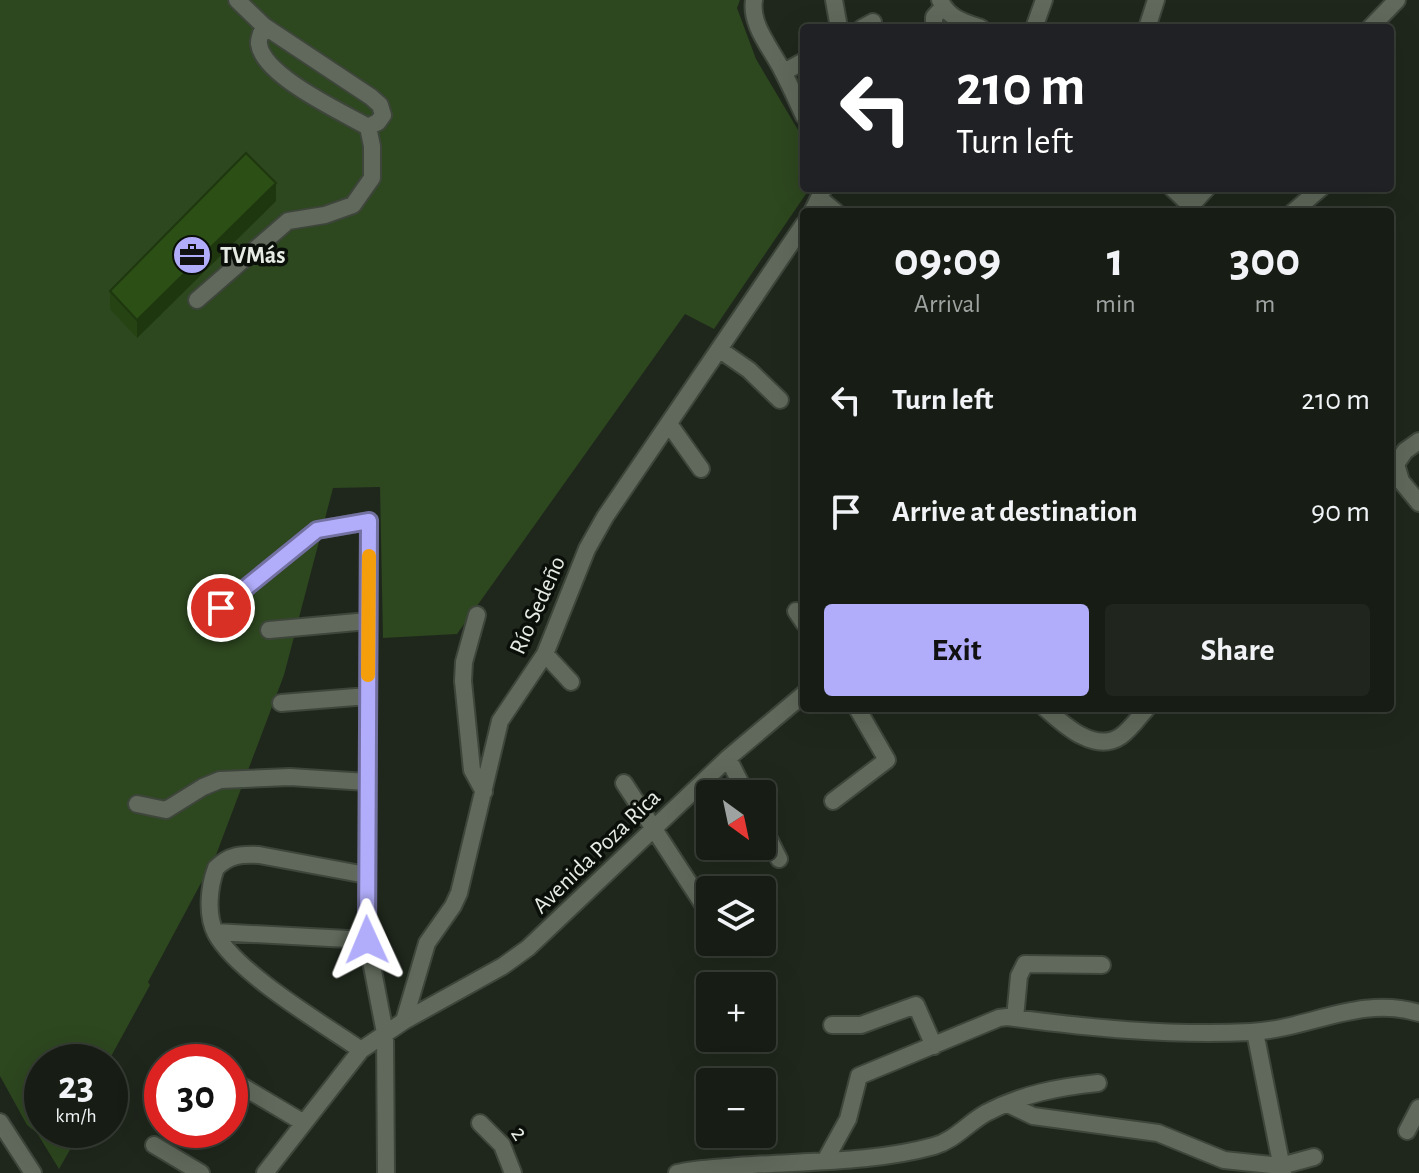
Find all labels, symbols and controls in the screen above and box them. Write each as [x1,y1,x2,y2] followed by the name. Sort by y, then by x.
[824,56,928,160] icon: left
[956,59,1085,115] text: 210 m
[956,124,1073,160] text: Turn left
[171,234,213,276] office icon: TVMás
[894,237,1001,285] text: 09:09
[1107,237,1124,285] text: 1
[1229,237,1300,285] text: 300
[220,244,286,268] place label: TVMás
[914,291,981,317] text: Arrival
[1095,291,1136,317] text: min
[1254,291,1275,317] text: m
[824,378,868,422] icon: left
[892,385,993,415] text: Turn left
[1301,385,1370,415] text: 210 m
[824,490,868,534] icon: arrive
[892,497,1138,527] text: Arrive at destination
[1311,497,1370,527] text: 90 m
[506,553,570,658] street label: Río Sedeño
[187,574,255,642] pin
[199,586,243,630] icon: arrive
[824,604,1089,696] button: Exit
[1105,604,1370,696] button: Share
[696,780,776,860] north arrow
[696,780,776,1148] map controls
[528,785,665,918] street label: Avenida Poza Rica
[696,876,776,956] button: layers
[325,898,409,982] position arrow
[696,972,776,1052] button: +
[144,1044,248,1148] speed limit sign: 30
[58,1066,94,1106] text: 23
[696,1068,776,1148] button: −
[55,1106,97,1126] text: km/h
[506,1122,532,1145] street label: 2

